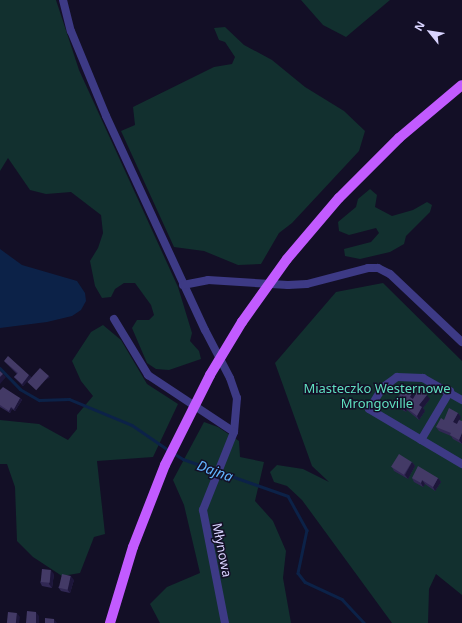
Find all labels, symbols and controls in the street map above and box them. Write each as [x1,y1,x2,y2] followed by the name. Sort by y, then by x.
[410,12,450,52] north arrow
[410,18,428,33] text: N
[303,381,451,412] park label: Miasteczko Westernowe Mrongoville
[195,457,235,485] water label: Dajna
[209,522,235,578] street label: Młynowa

